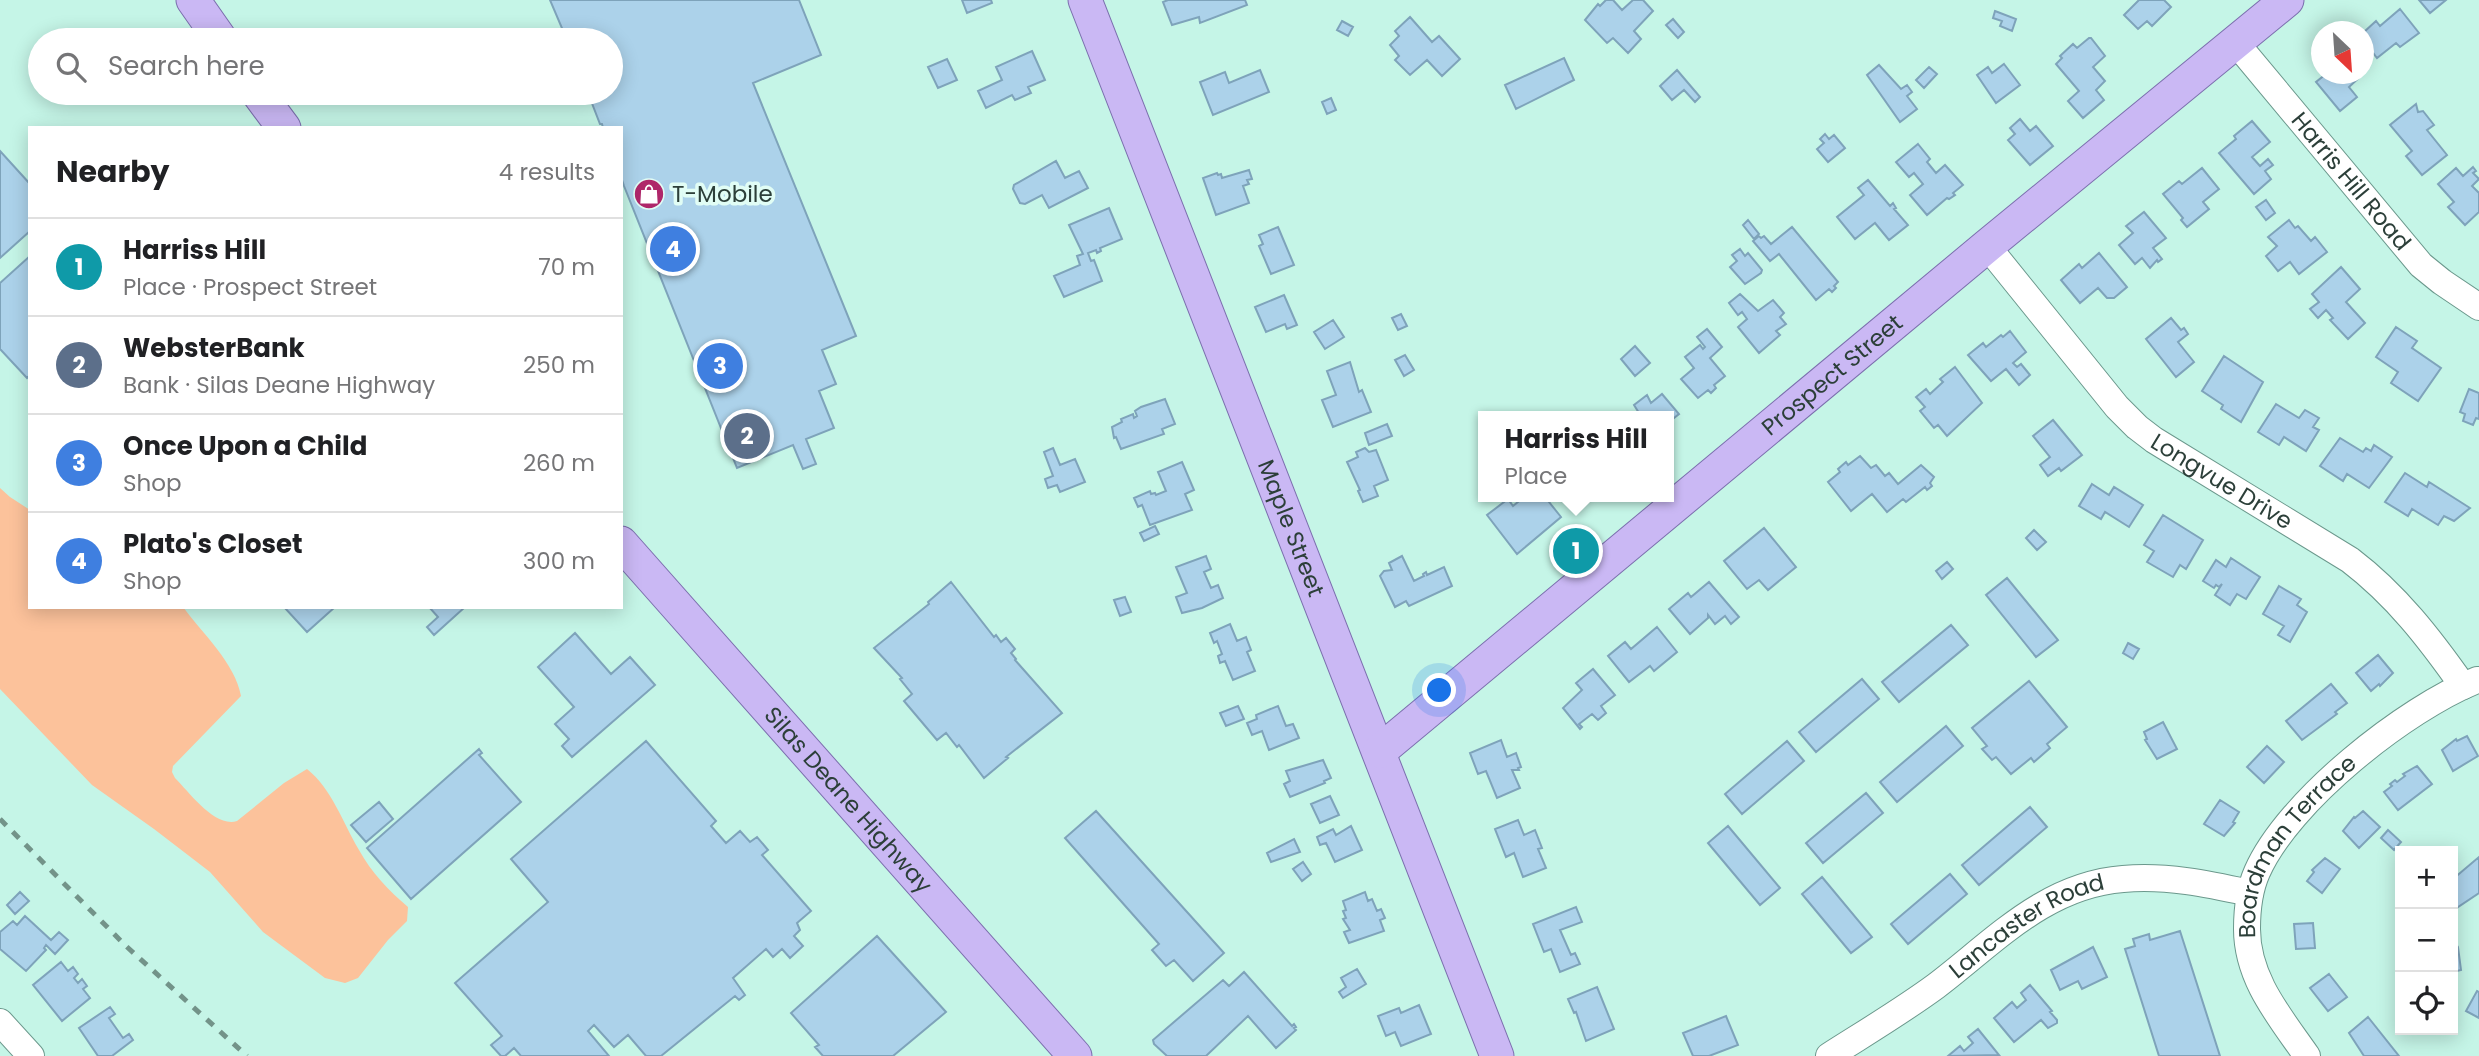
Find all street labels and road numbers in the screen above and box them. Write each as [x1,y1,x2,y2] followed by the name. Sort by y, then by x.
[2284,105,2418,257] street label: Harris Hill Road
[1755,307,1909,443] street label: Prospect Street
[2145,426,2299,537] street label: Longvue Drive
[1250,455,1332,601] street label: Maple Street
[757,700,940,900] street label: Silas Deane Highway
[2231,747,2363,938] street label: Boardman Terrace
[1942,866,2107,986] street label: Lancaster Road

